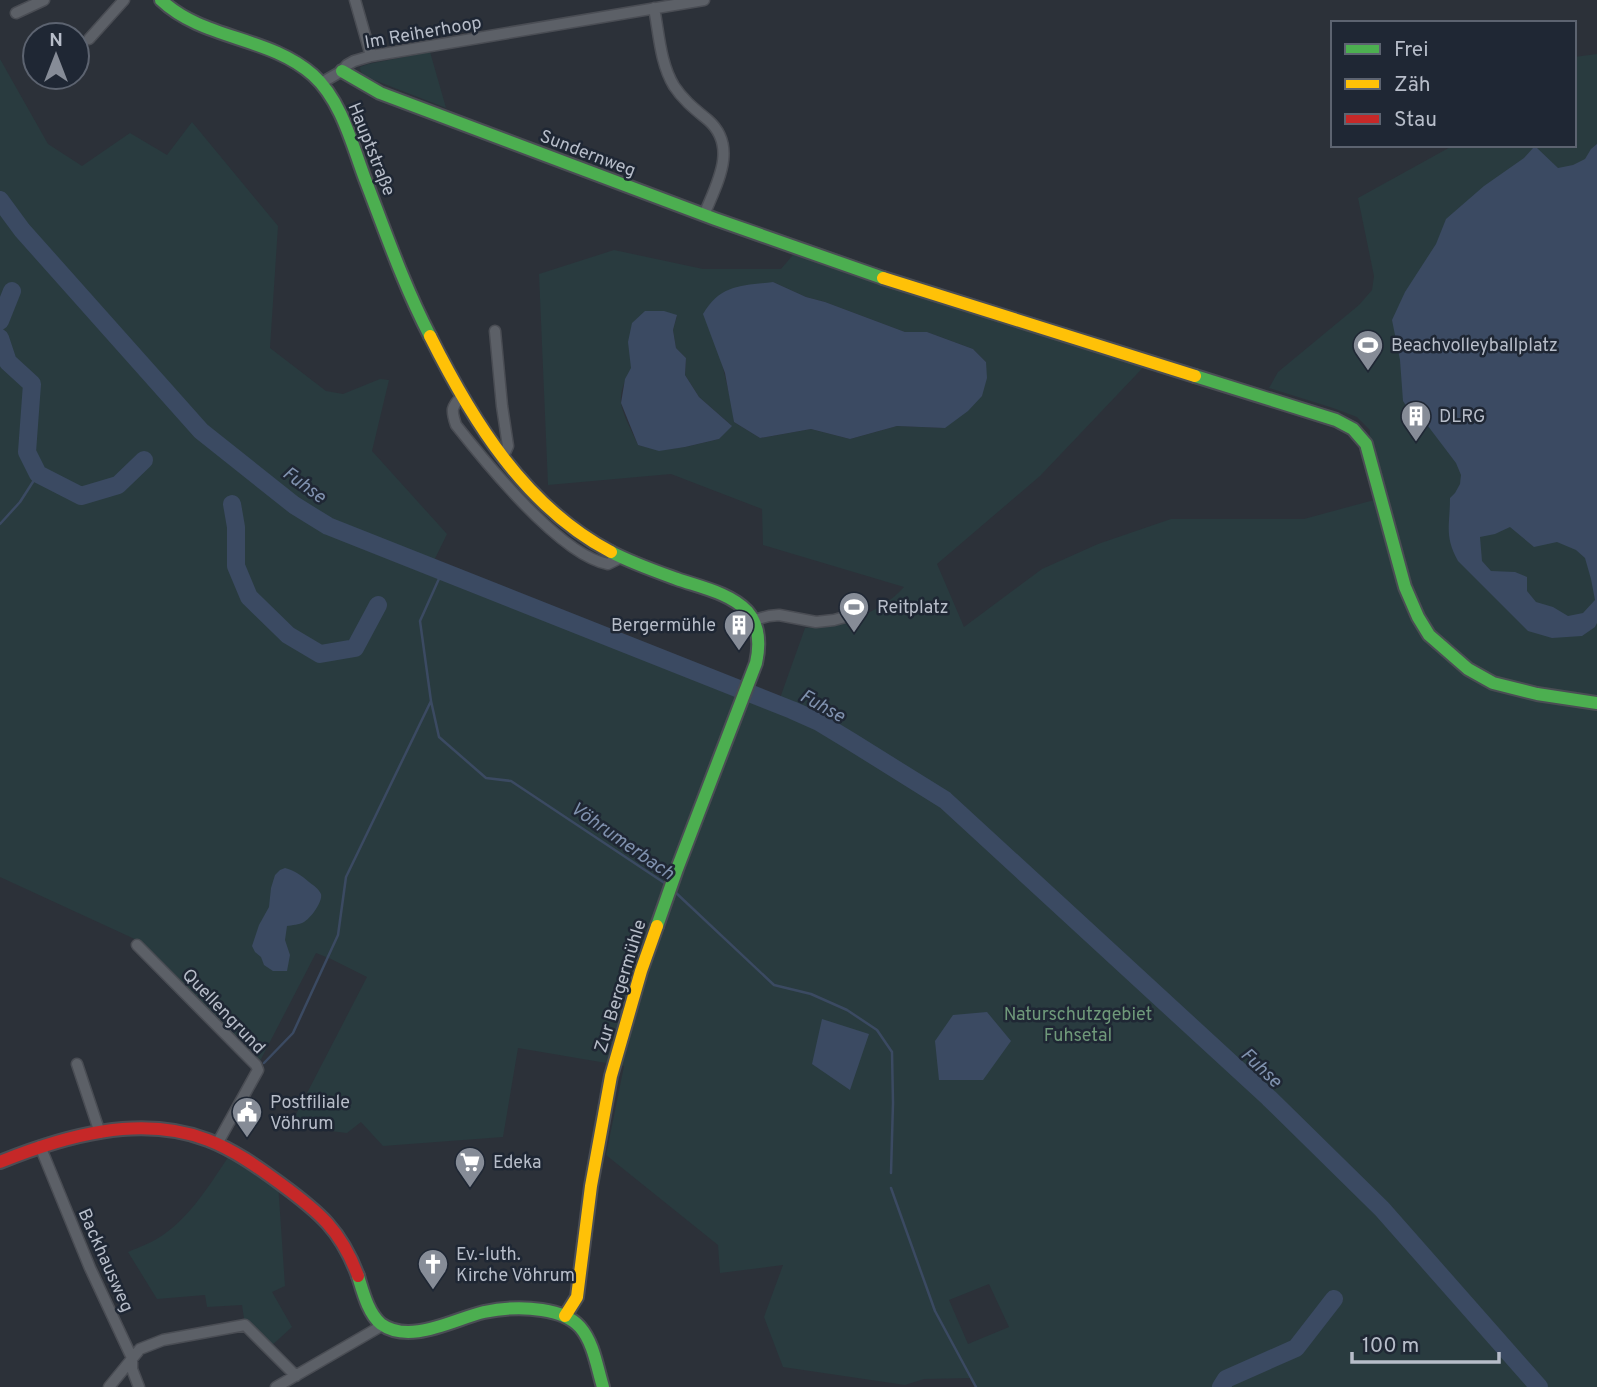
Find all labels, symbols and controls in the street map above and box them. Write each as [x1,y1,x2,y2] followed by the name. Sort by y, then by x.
[363,12,484,55] street label: Im Reiherhoop
[21,21,91,91] north arrow
[1331,21,1576,147] legend
[49,29,63,53] text: N
[1394,37,1429,64] text: Frei
[1394,72,1431,99] text: Zäh
[341,100,400,200] street label: Hauptstraße
[1394,107,1437,134] text: Stau
[536,126,639,183] street label: Sundernweg
[1351,328,1385,372] sports icon: Beachvolleyballplatz
[1391,335,1558,358] place label: Beachvolleyballplatz
[1399,399,1433,443] building icon: DLRG
[1439,406,1485,429] place label: DLRG
[277,462,330,509] water label: Fuhse
[837,590,871,634] sports icon: Reitplatz
[877,597,949,620] place label: Reitplatz
[722,608,756,652] building icon: Bergermühle
[611,615,716,638] place label: Bergermühle
[795,685,849,729] water label: Fuhse
[565,797,679,887] water label: Vöhrumerbach
[590,917,653,1056] street label: Zur Bergermühle
[176,964,270,1060] street label: Quellengrund
[1004,1004,1152,1048] park label: Naturschutzgebiet Fuhsetal
[1235,1043,1286,1094] water label: Fuhse
[270,1092,350,1136] place label: Postfiliale Vöhrum
[230,1095,264,1139] public building icon: Postfiliale Vöhrum
[453,1145,487,1189] supermarket icon: Edeka
[493,1152,542,1175] place label: Edeka
[72,1205,138,1316] street label: Backhausweg
[456,1244,575,1288] place label: Ev.-luth. Kirche Vöhrum
[416,1247,450,1291] church icon: Ev.-luth. Kirche Vöhrum
[1352,1320,1499,1364] scale bar
[1362,1333,1419,1360] text: 100 m

